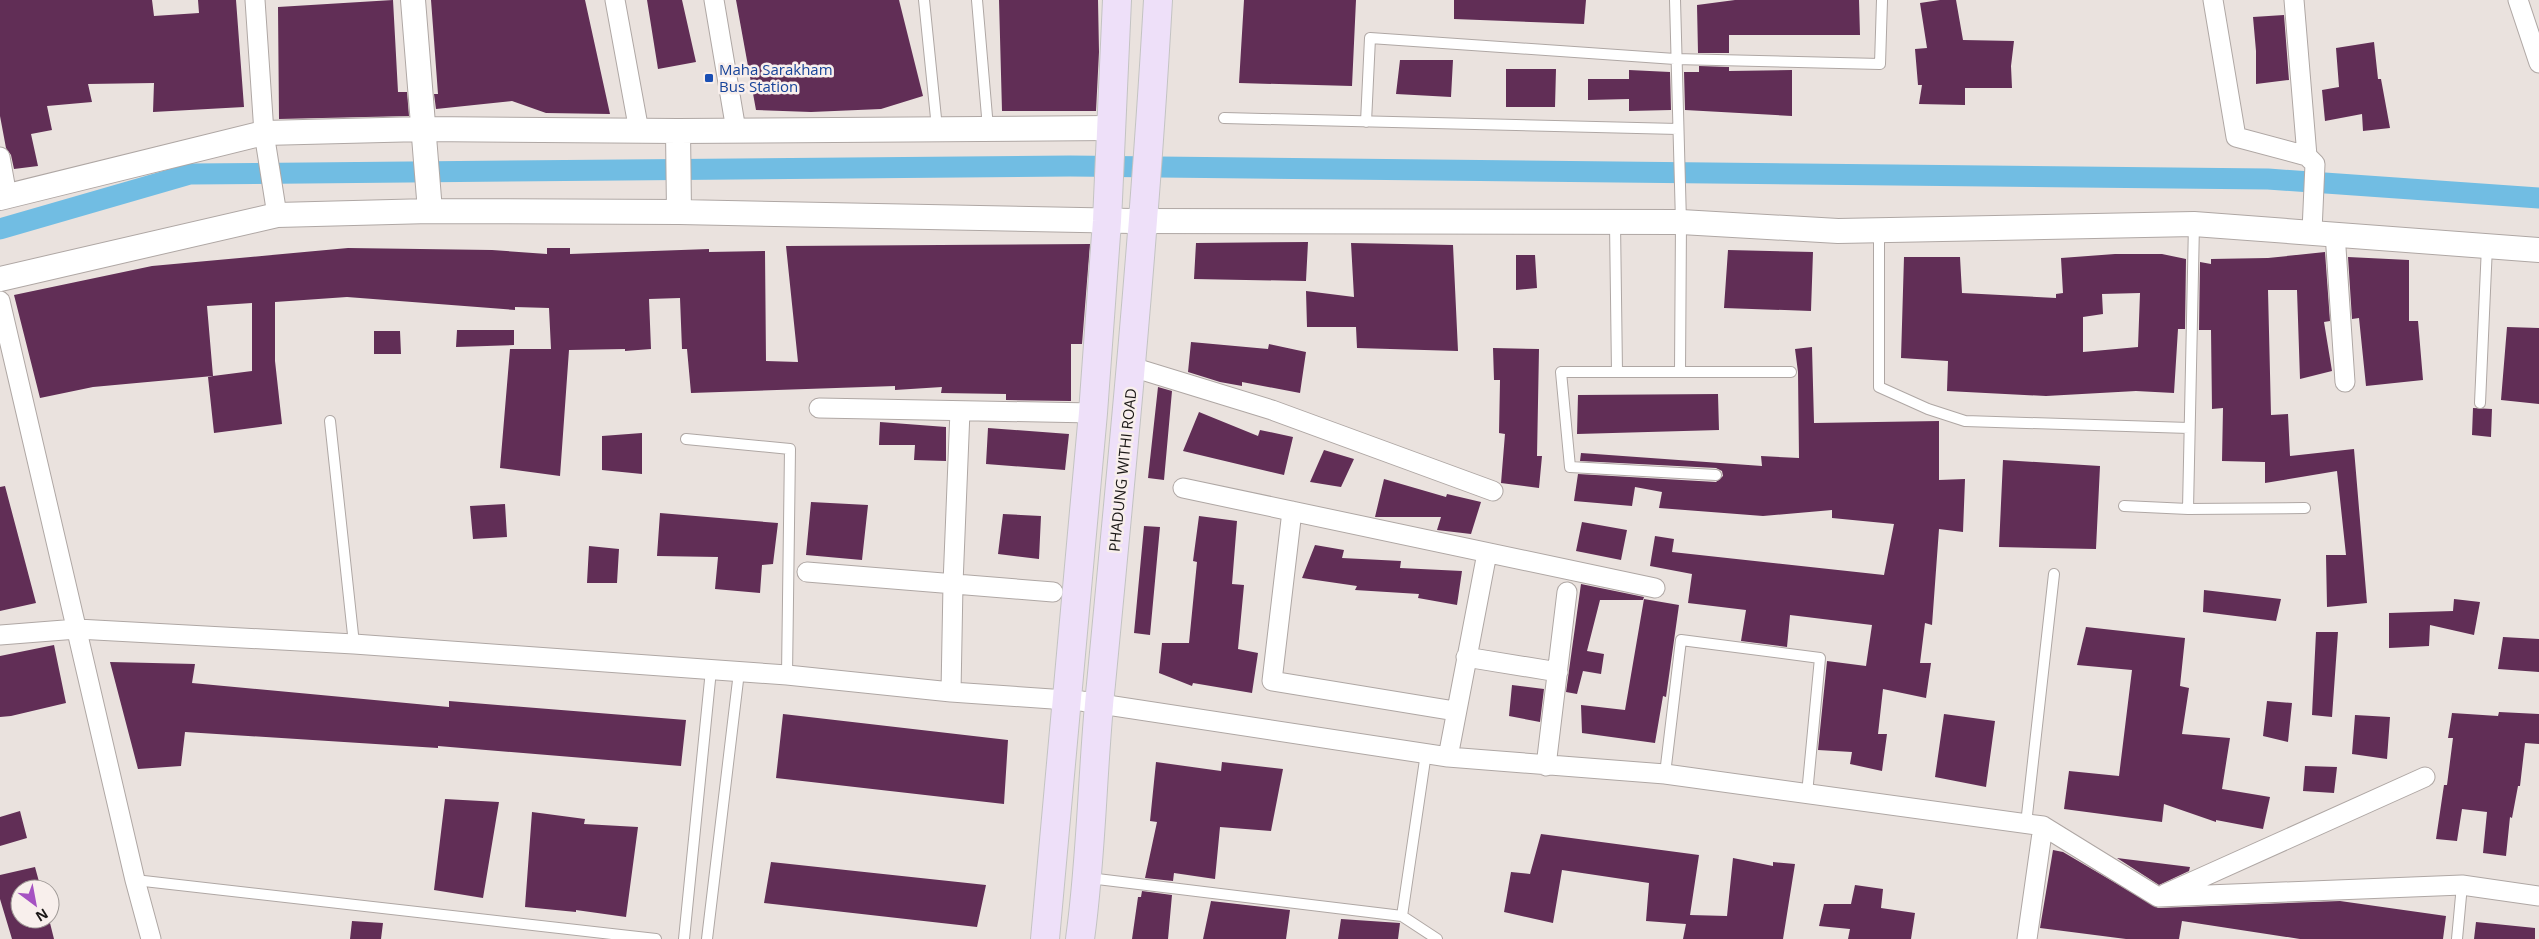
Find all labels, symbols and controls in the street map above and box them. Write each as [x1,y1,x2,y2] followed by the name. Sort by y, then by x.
[719,59,833,96] place label: Maha Sarakham Bus Station
[703,72,715,84] marker: Maha Sarakham Bus Station
[1103,387,1141,553] street label: PHADUNG WITHI ROAD
[10,879,60,929] north arrow
[32,904,52,927] text: N

